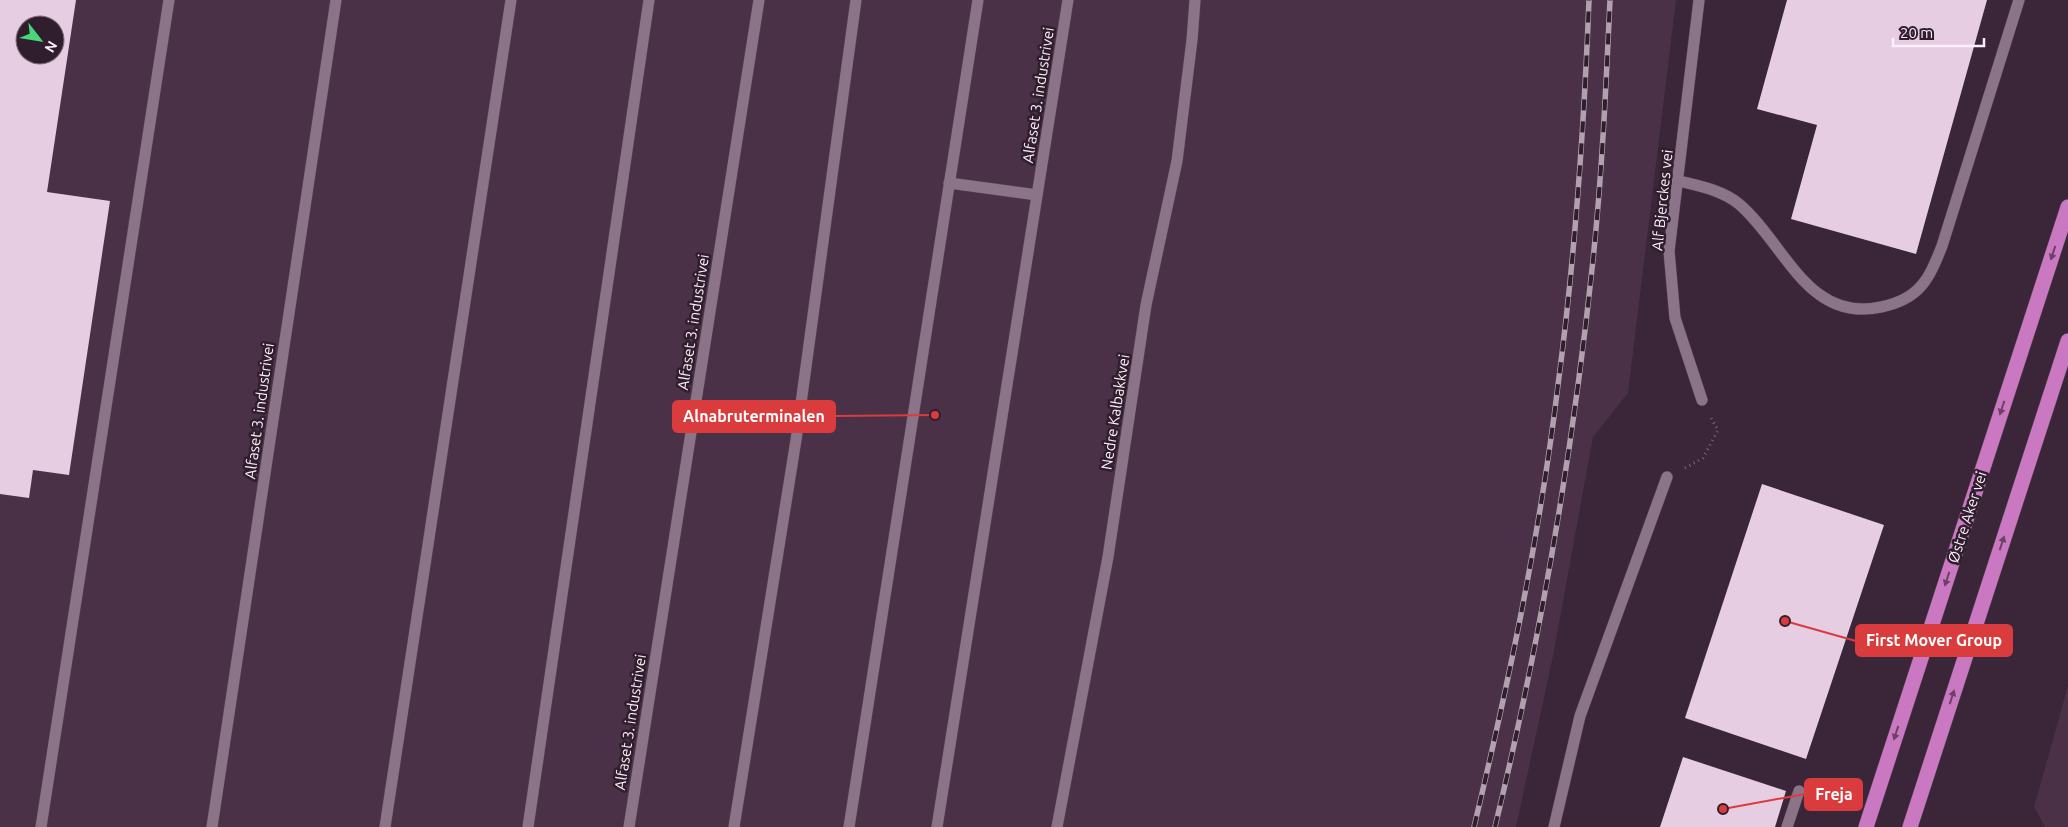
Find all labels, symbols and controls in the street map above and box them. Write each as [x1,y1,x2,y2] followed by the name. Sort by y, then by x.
[15,15,65,65] north arrow
[1893,15,1984,47] scale bar
[1900,24,1933,41] text: 20 m
[1019,26,1057,164] street label: Alfaset 3. industrivei
[42,38,61,55] text: N
[1648,149,1676,251] street label: Alf Bjerckes vei
[2049,246,2056,261] one-way arrow
[674,253,712,391] street label: Alfaset 3. industrivei
[241,342,277,480] street label: Alfaset 3. industrivei
[1097,353,1133,471] street label: Nedre Kalbakkvei
[673,401,835,432] callout: Alnabruterminalen
[1998,401,2006,416] one-way arrow
[683,407,825,425] text: Alnabruterminalen
[1944,469,1990,565] street label: Østre Aker vei
[1999,535,2007,550] one-way arrow
[1942,572,1950,587] one-way arrow
[1856,625,2012,656] callout: First Mover Group
[1866,631,2002,649] text: First Mover Group
[611,653,649,791] street label: Alfaset 3. industrivei
[1949,690,1956,705] one-way arrow
[1892,726,1900,741] one-way arrow
[1805,779,1862,810] callout: Freja
[1815,785,1853,803] text: Freja

